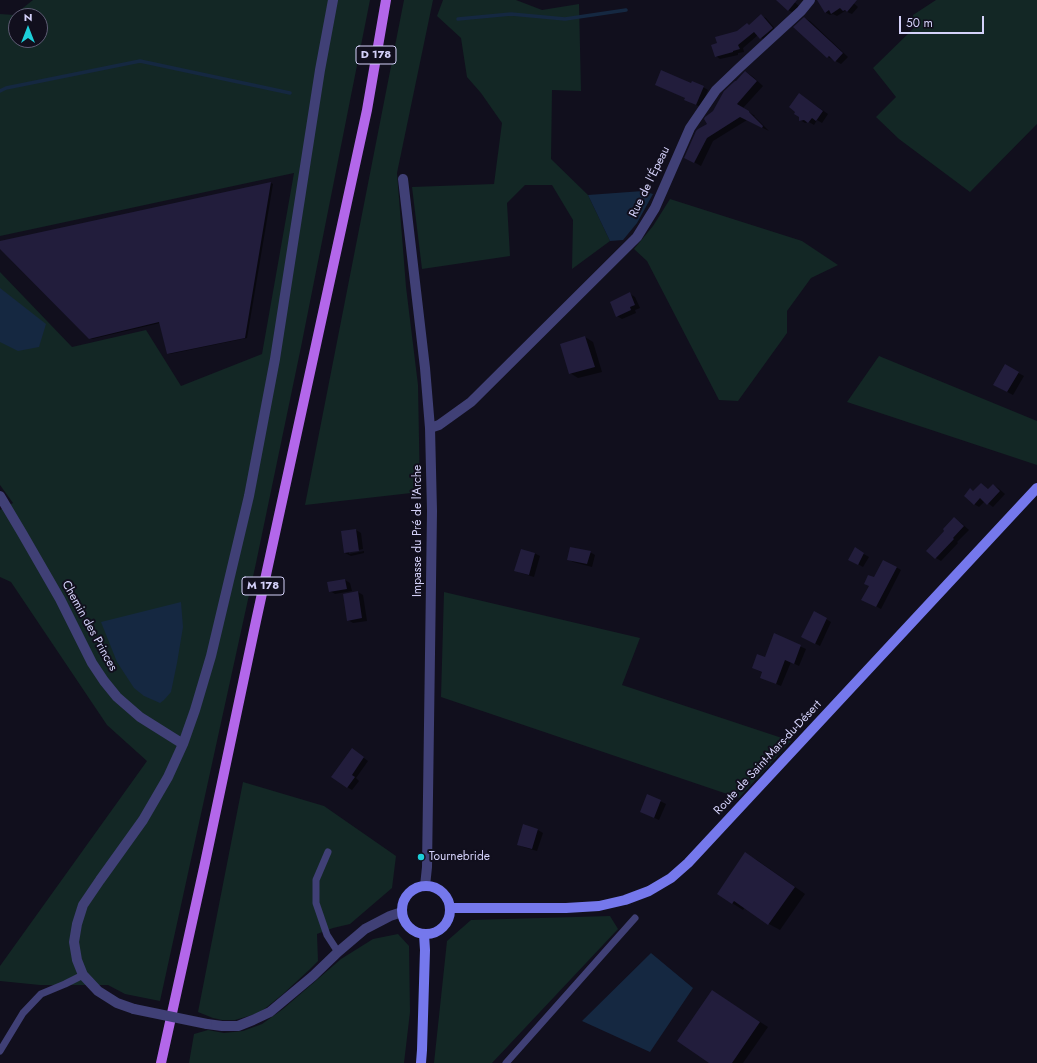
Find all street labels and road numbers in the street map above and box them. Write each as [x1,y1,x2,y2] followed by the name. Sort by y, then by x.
[356,46,396,64] road number: D 178
[627,144,673,220] street label: Rue de l'Épeau
[411,465,425,597] street label: Impasse du Pré de l'Arche
[242,577,284,595] road number: M 178
[58,578,120,674] street label: Chemin des Princes
[711,698,825,818] street label: Route de Saint-Mars-du-Désert

